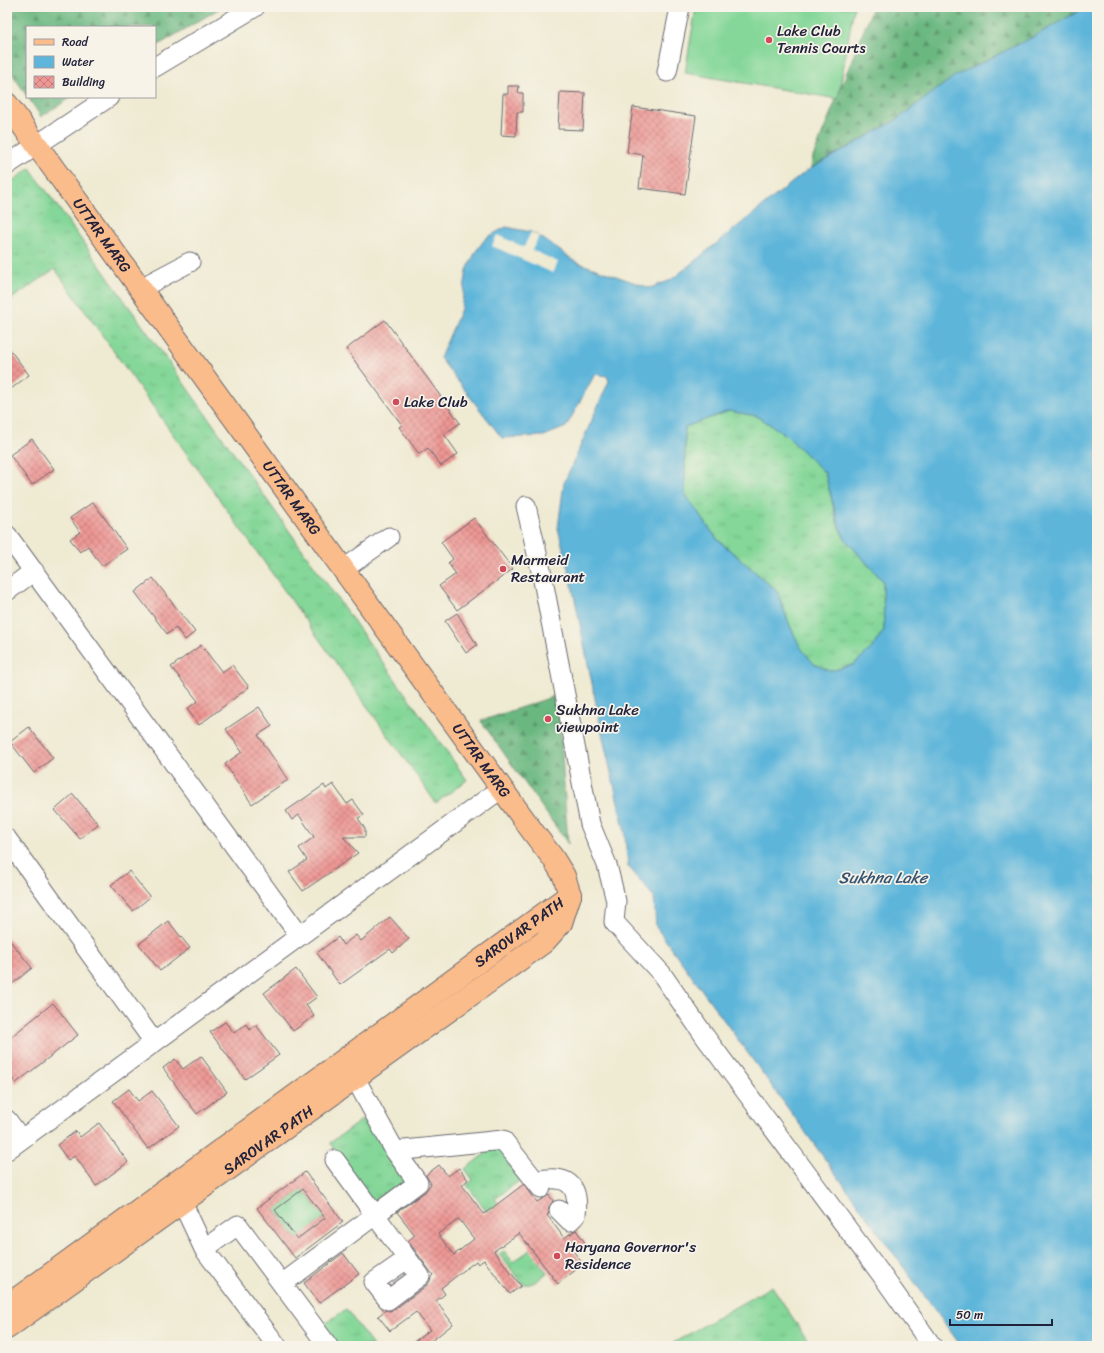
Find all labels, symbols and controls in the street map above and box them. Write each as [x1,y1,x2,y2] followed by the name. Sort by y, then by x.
[777,18,867,61] place label: Lake Club Tennis Courts
[26,26,156,98] legend
[62,31,89,53] text: Road
[764,35,774,45] marker: Lake Club Tennis Courts
[62,51,95,73] text: Water
[62,71,105,93] text: Building
[66,192,138,278] street label: UTTAR MARG
[404,389,468,415] place label: Lake Club
[391,397,401,407] marker: Lake Club
[255,455,328,541] street label: UTTAR MARG
[511,547,586,590] place label: Marmeid Restaurant
[498,564,508,574] marker: Marmeid Restaurant
[556,697,639,740] place label: Sukhna Lake viewpoint
[543,714,553,724] marker: Sukhna Lake viewpoint
[445,717,518,804] street label: UTTAR MARG
[839,863,929,892] water label: Sukhna Lake
[468,890,570,974] street label: SAROVAR PATH
[218,1098,320,1182] street label: SAROVAR PATH
[565,1234,696,1277] place label: Haryana Governor's Residence
[552,1251,562,1261] marker: Haryana Governor's Residence
[950,1301,1052,1327] scale bar
[956,1304,983,1326] text: 50 m

